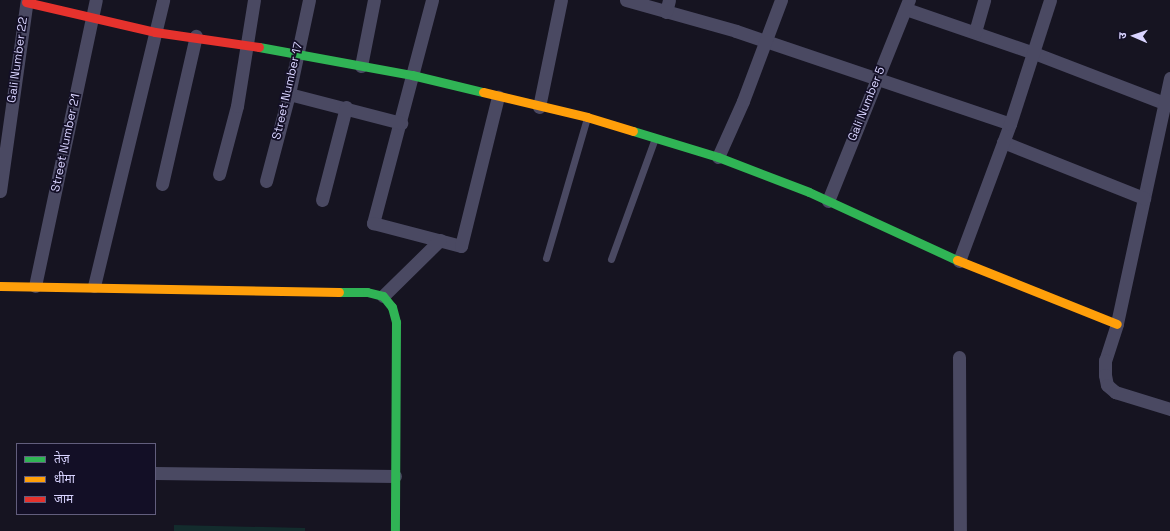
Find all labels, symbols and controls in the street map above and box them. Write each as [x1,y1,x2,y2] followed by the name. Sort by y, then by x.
[5,16,31,104] street label: Gali Number 22
[1114,16,1154,56] north arrow
[1115,32,1129,39] text: उ
[270,41,306,141] street label: Street Number 17
[846,65,888,143] street label: Gali Number 5
[49,93,83,193] street label: Street Number 21
[16,443,156,515] legend
[54,451,70,467] text: तेज़
[54,471,75,487] text: धीमा
[54,491,73,507] text: जाम

